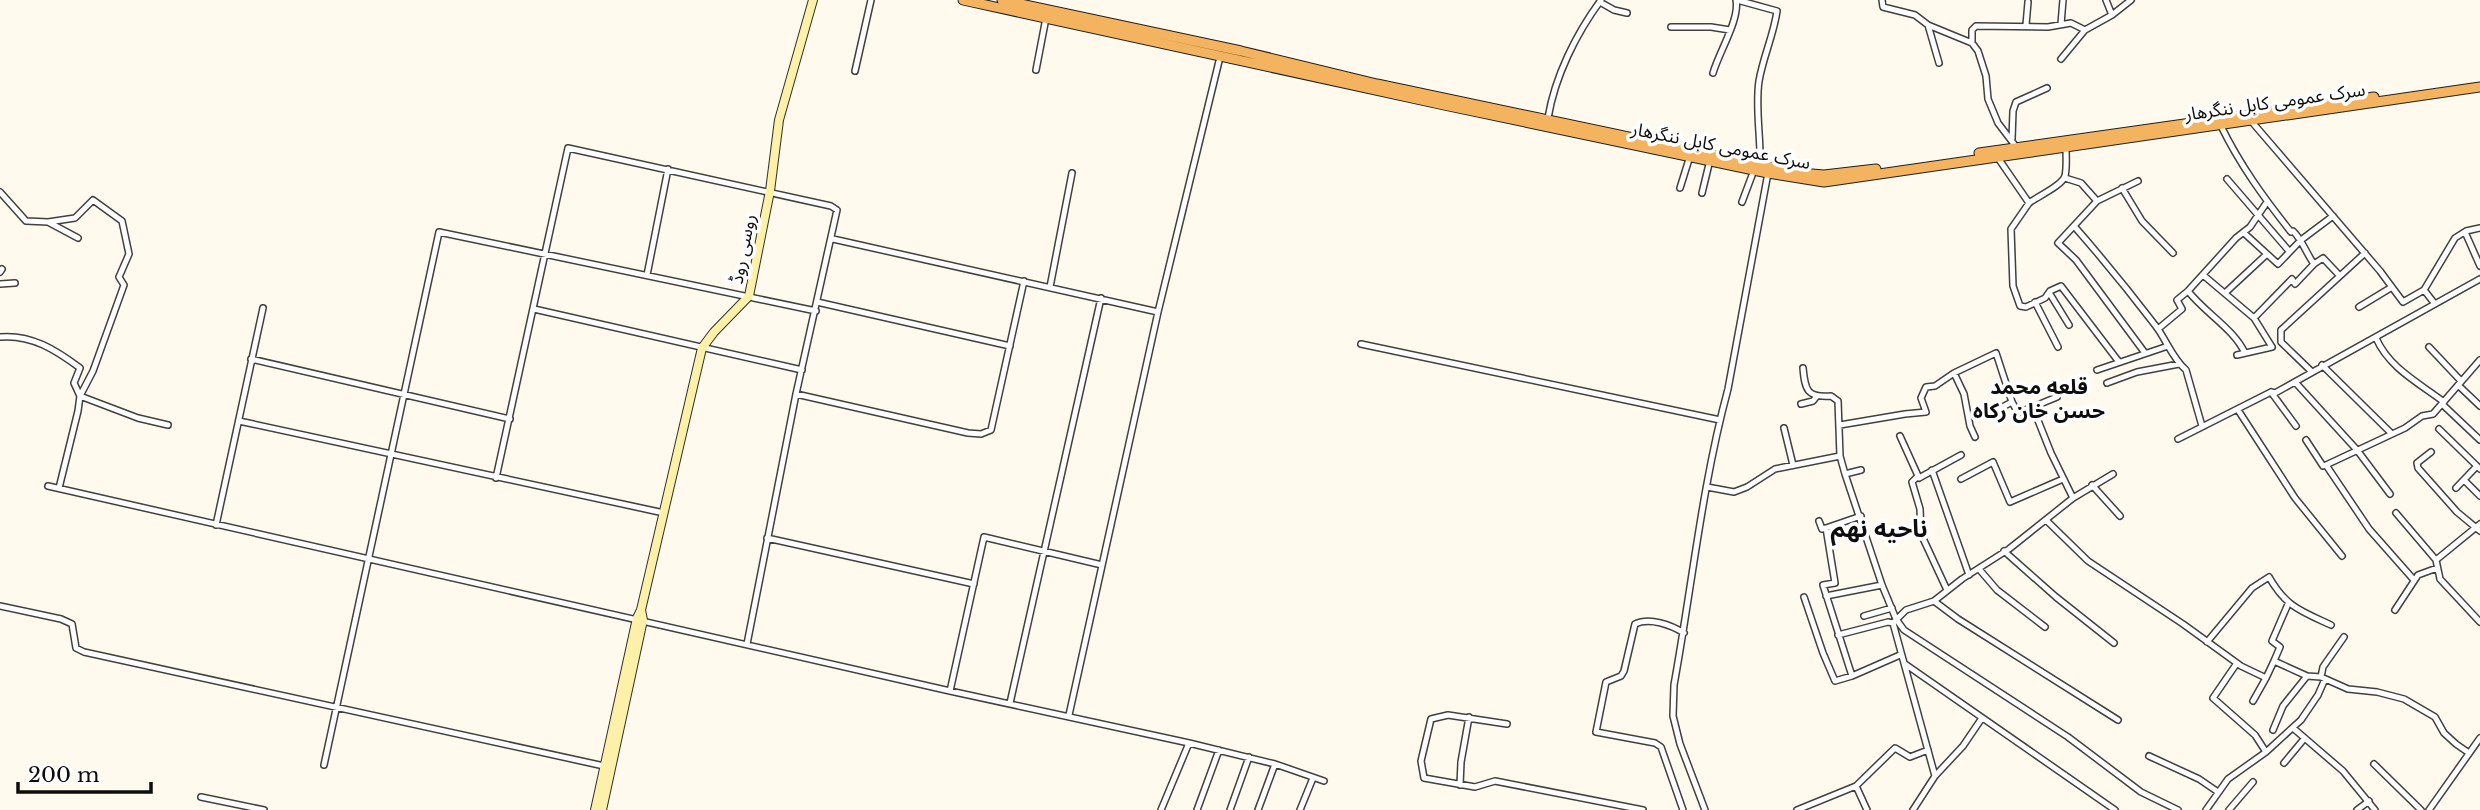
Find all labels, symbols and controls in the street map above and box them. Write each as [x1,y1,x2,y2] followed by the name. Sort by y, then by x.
[2182,78,2367,126] street label: سرک عمومی کابل ننگرهار
[1629,118,1812,174] street label: سرک عمومی کابل ننگرهار
[725,212,761,286] street label: روسی روڈ
[1973,374,2105,424] district label: قلعه محمد حسن خان رکاه
[1830,514,1928,546] district label: ناحیه نهم
[18,750,150,794] scale bar
[28,762,100,788] text: 200 m

